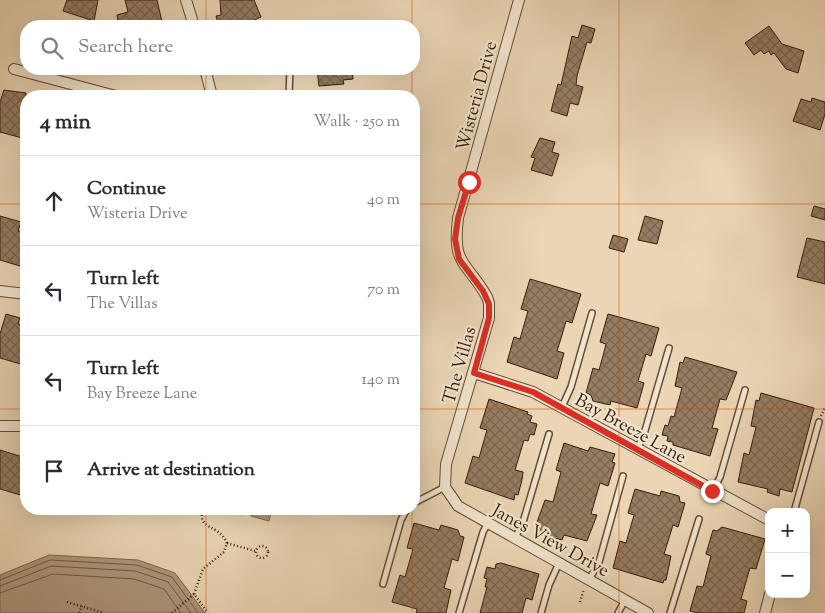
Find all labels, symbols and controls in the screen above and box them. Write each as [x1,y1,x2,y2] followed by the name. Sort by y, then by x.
[20,20,420,75] search box
[38,34,66,62] icon: search
[78,34,173,61] text: Search here
[451,39,505,154] street label: Wisteria Drive
[40,108,91,138] text: 4 min
[314,111,400,134] text: Walk · 250 m
[458,171,481,194] route start
[87,176,166,203] text: Continue
[40,187,68,215] icon: ahead
[367,189,400,212] text: 40 m
[87,203,187,226] text: Wisteria Drive
[87,266,159,293] text: Turn left
[40,277,68,305] icon: left
[367,279,400,302] text: 70 m
[87,293,157,316] text: The Villas
[438,324,484,407] street label: The Villas
[87,356,159,383] text: Turn left
[40,367,68,395] icon: left
[362,369,400,392] text: 140 m
[87,383,197,406] text: Bay Breeze Lane
[569,388,691,471] street label: Bay Breeze Lane
[40,457,68,485] icon: arrive
[87,457,255,484] text: Arrive at destination
[701,480,724,503] route end
[486,498,613,585] street label: Janes View Drive
[765,508,810,598] map controls
[765,508,810,553] button: +
[765,553,810,598] button: −

